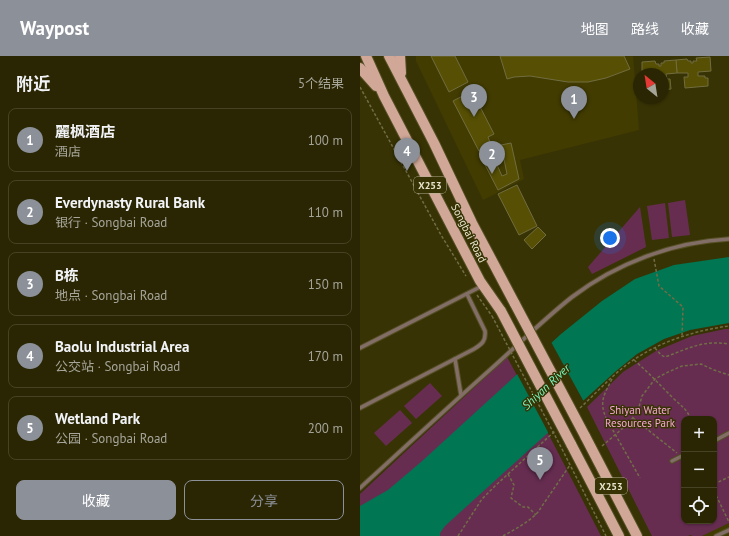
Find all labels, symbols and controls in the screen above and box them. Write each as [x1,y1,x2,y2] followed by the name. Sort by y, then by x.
[20,16,89,40] text: Waypost
[581,20,609,38] text: 地图
[631,20,659,38] text: 路线
[681,20,709,38] text: 收藏
[633,68,669,104] north arrow
[16,73,50,95] text: 附近
[298,75,344,92] text: 5个结果
[461,84,487,117] pin: 3
[561,86,587,119] pin: 1
[55,122,115,141] text: 麗枫酒店
[26,132,34,149] text: 1
[308,132,343,149] text: 100 m
[394,138,420,171] pin: 4
[479,141,505,174] pin: 2
[55,143,81,160] text: 酒店
[414,177,446,193] road number: X253
[55,193,205,212] text: Everdynasty Rural Bank
[448,201,490,265] street label: Songbai Road
[26,204,34,221] text: 2
[308,204,343,221] text: 110 m
[55,214,167,231] text: 银行 · Songbai Road
[600,228,620,248] your location
[55,266,79,285] text: B栋
[26,276,34,293] text: 3
[308,276,343,293] text: 150 m
[55,287,167,304] text: 地点 · Songbai Road
[55,337,190,356] text: Baolu Industrial Area
[26,348,34,365] text: 4
[308,348,343,365] text: 170 m
[55,358,180,375] text: 公交站 · Songbai Road
[519,360,574,413] water label: Shiyan River
[605,403,676,430] park label: Shiyan Water Resources Park
[55,409,140,428] text: Wetland Park
[681,416,717,524] map controls
[681,416,717,452] button: +
[26,420,34,437] text: 5
[308,420,343,437] text: 200 m
[55,430,167,447] text: 公园 · Songbai Road
[527,447,553,480] pin: 5
[681,452,717,488] button: −
[595,478,627,494] road number: X253
[16,480,176,520] button: 收藏
[184,480,344,520] button: 分享
[681,488,717,524] button: locate

